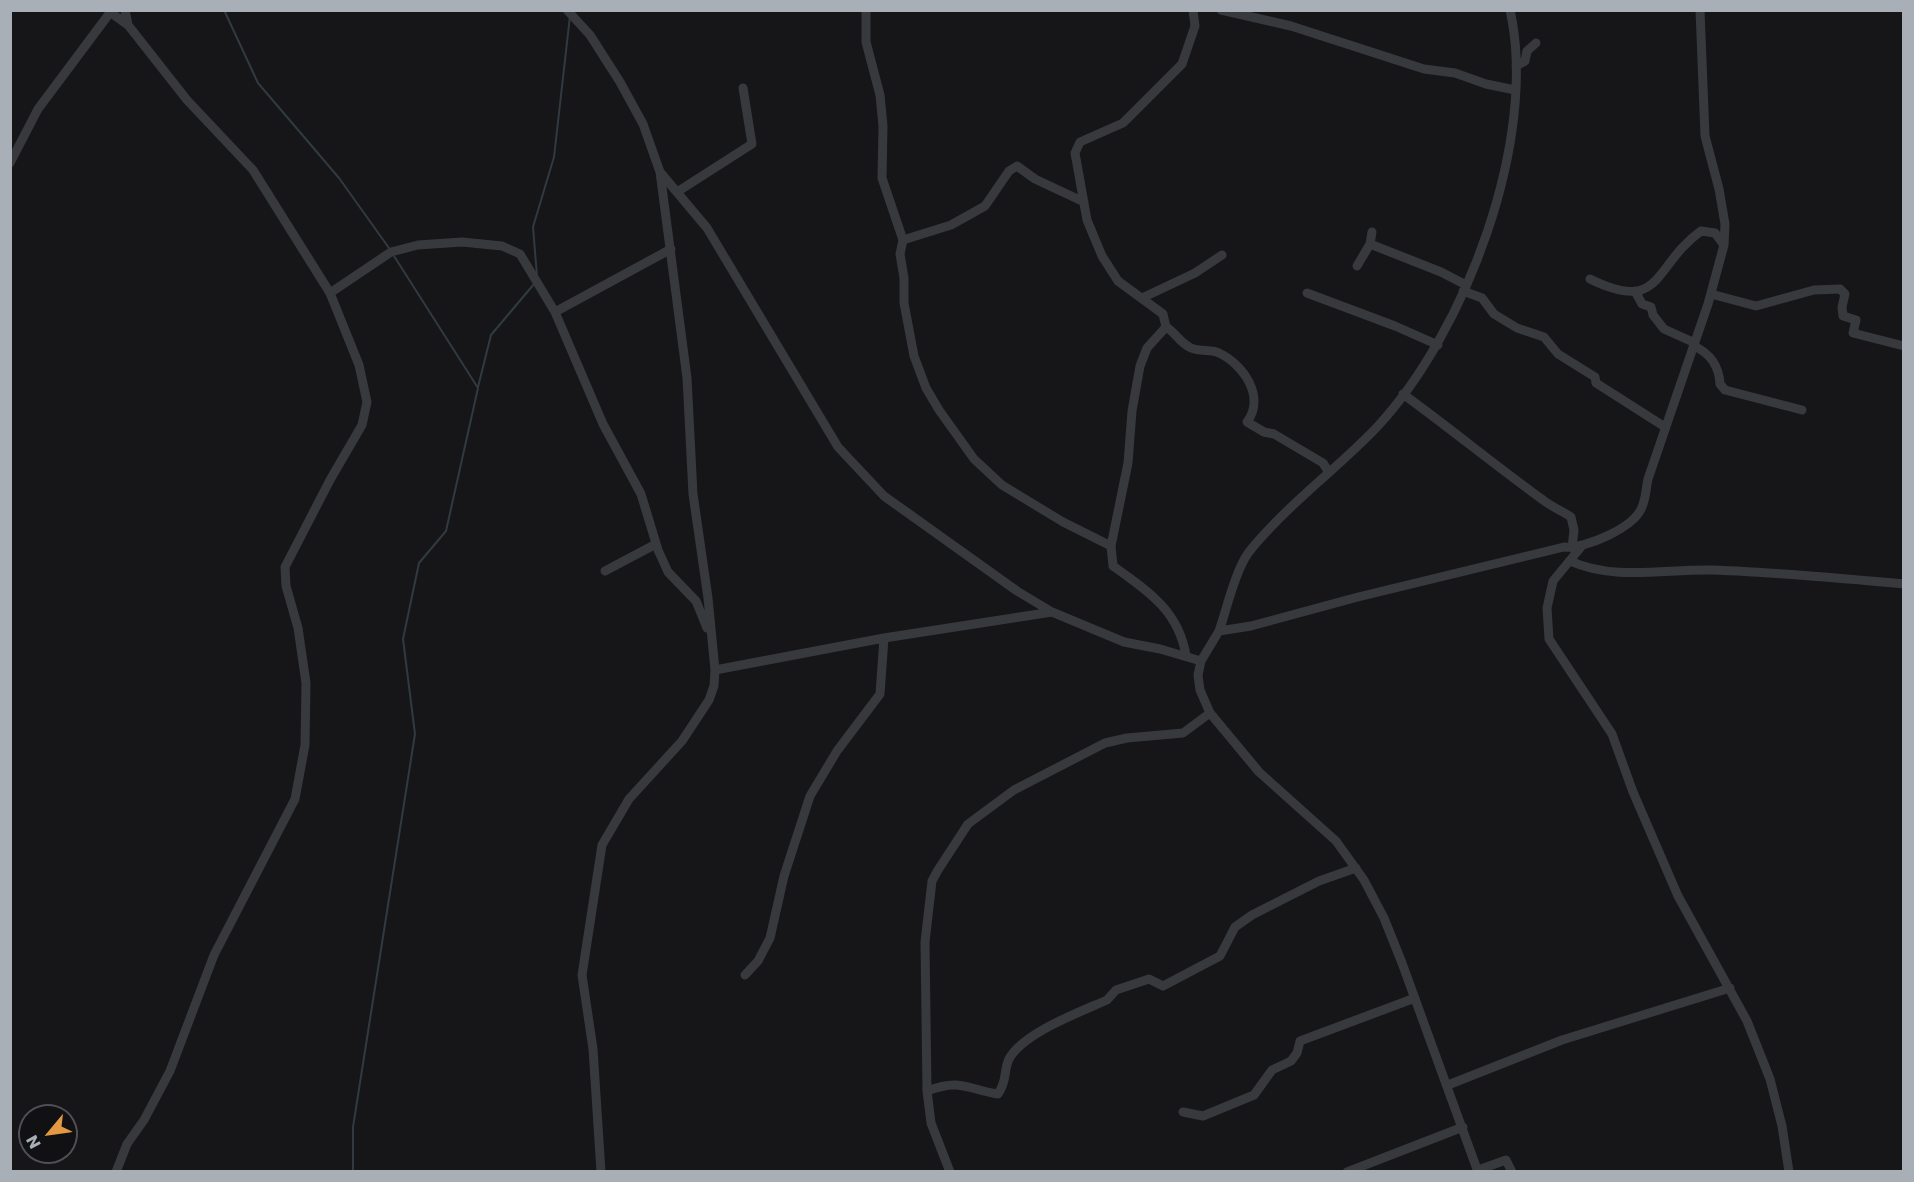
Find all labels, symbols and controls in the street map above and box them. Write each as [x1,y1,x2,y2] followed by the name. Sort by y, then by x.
[18,1104,78,1164] north arrow
[21,1131,47,1153] text: N

